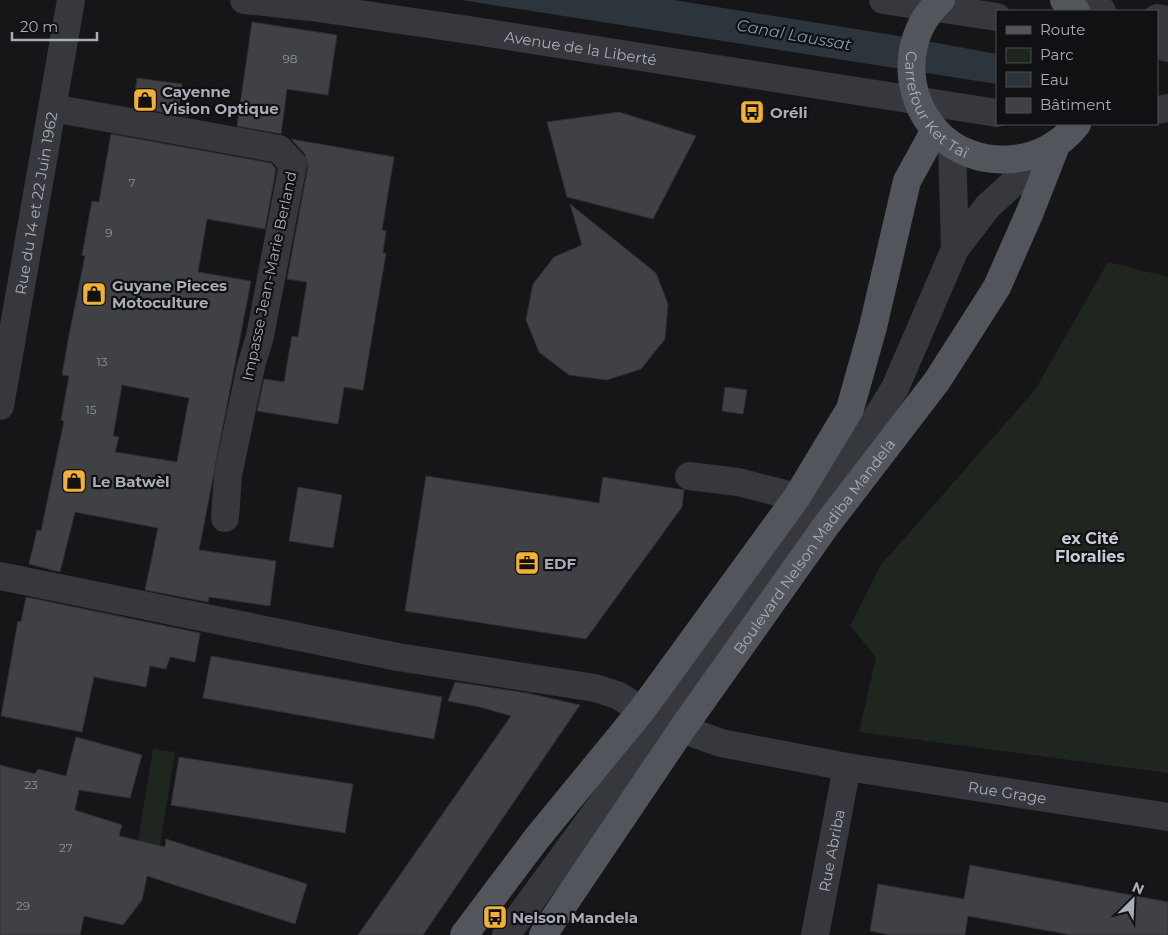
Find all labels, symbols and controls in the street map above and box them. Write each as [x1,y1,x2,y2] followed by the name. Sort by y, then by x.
[12,10,98,42] scale bar
[996,10,1158,125] legend
[735,16,853,55] water label: Canal Laussat
[20,17,58,36] text: 20 m
[1040,20,1085,39] text: Route
[503,26,658,69] street label: Avenue de la Liberté
[1040,45,1074,64] text: Parc
[902,50,972,162] street label: Carrefour Ket Taï
[283,51,298,66] house number: 98
[1040,70,1069,89] text: Eau
[161,82,279,118] place label: Cayenne Vision Optique
[132,87,158,113] shop icon: Cayenne Vision Optique
[1040,95,1112,114] text: Bâtiment
[739,99,765,125] bus stop icon: Oréli
[770,103,808,122] place label: Oréli
[10,110,61,296] street label: Rue du 14 et 22 Juin 1962
[237,170,301,382] street label: Impasse Jean-Marie Berland
[128,175,136,190] house number: 7
[105,225,113,240] house number: 9
[112,276,227,312] place label: Guyane Pieces Motoculture
[81,281,107,307] shop icon: Guyane Pieces Motoculture
[96,354,108,369] house number: 13
[85,402,97,417] house number: 15
[729,435,899,658] street label: Boulevard Nelson Madiba Mandela
[61,468,87,494] shop icon: Le Batwèl
[92,472,170,491] place label: Le Batwèl
[1055,529,1125,566] district label: ex Cité Floralies
[514,550,540,576] office icon: EDF
[544,554,576,573] place label: EDF
[967,776,1048,807] street label: Rue Grage
[24,777,38,792] house number: 23
[814,808,848,893] street label: Rue Abriba
[59,840,73,855] house number: 27
[1108,875,1158,925] north arrow
[1129,878,1147,899] text: N
[16,898,30,913] house number: 29
[482,904,508,930] bus stop icon: Nelson Mandela
[512,908,638,927] place label: Nelson Mandela

